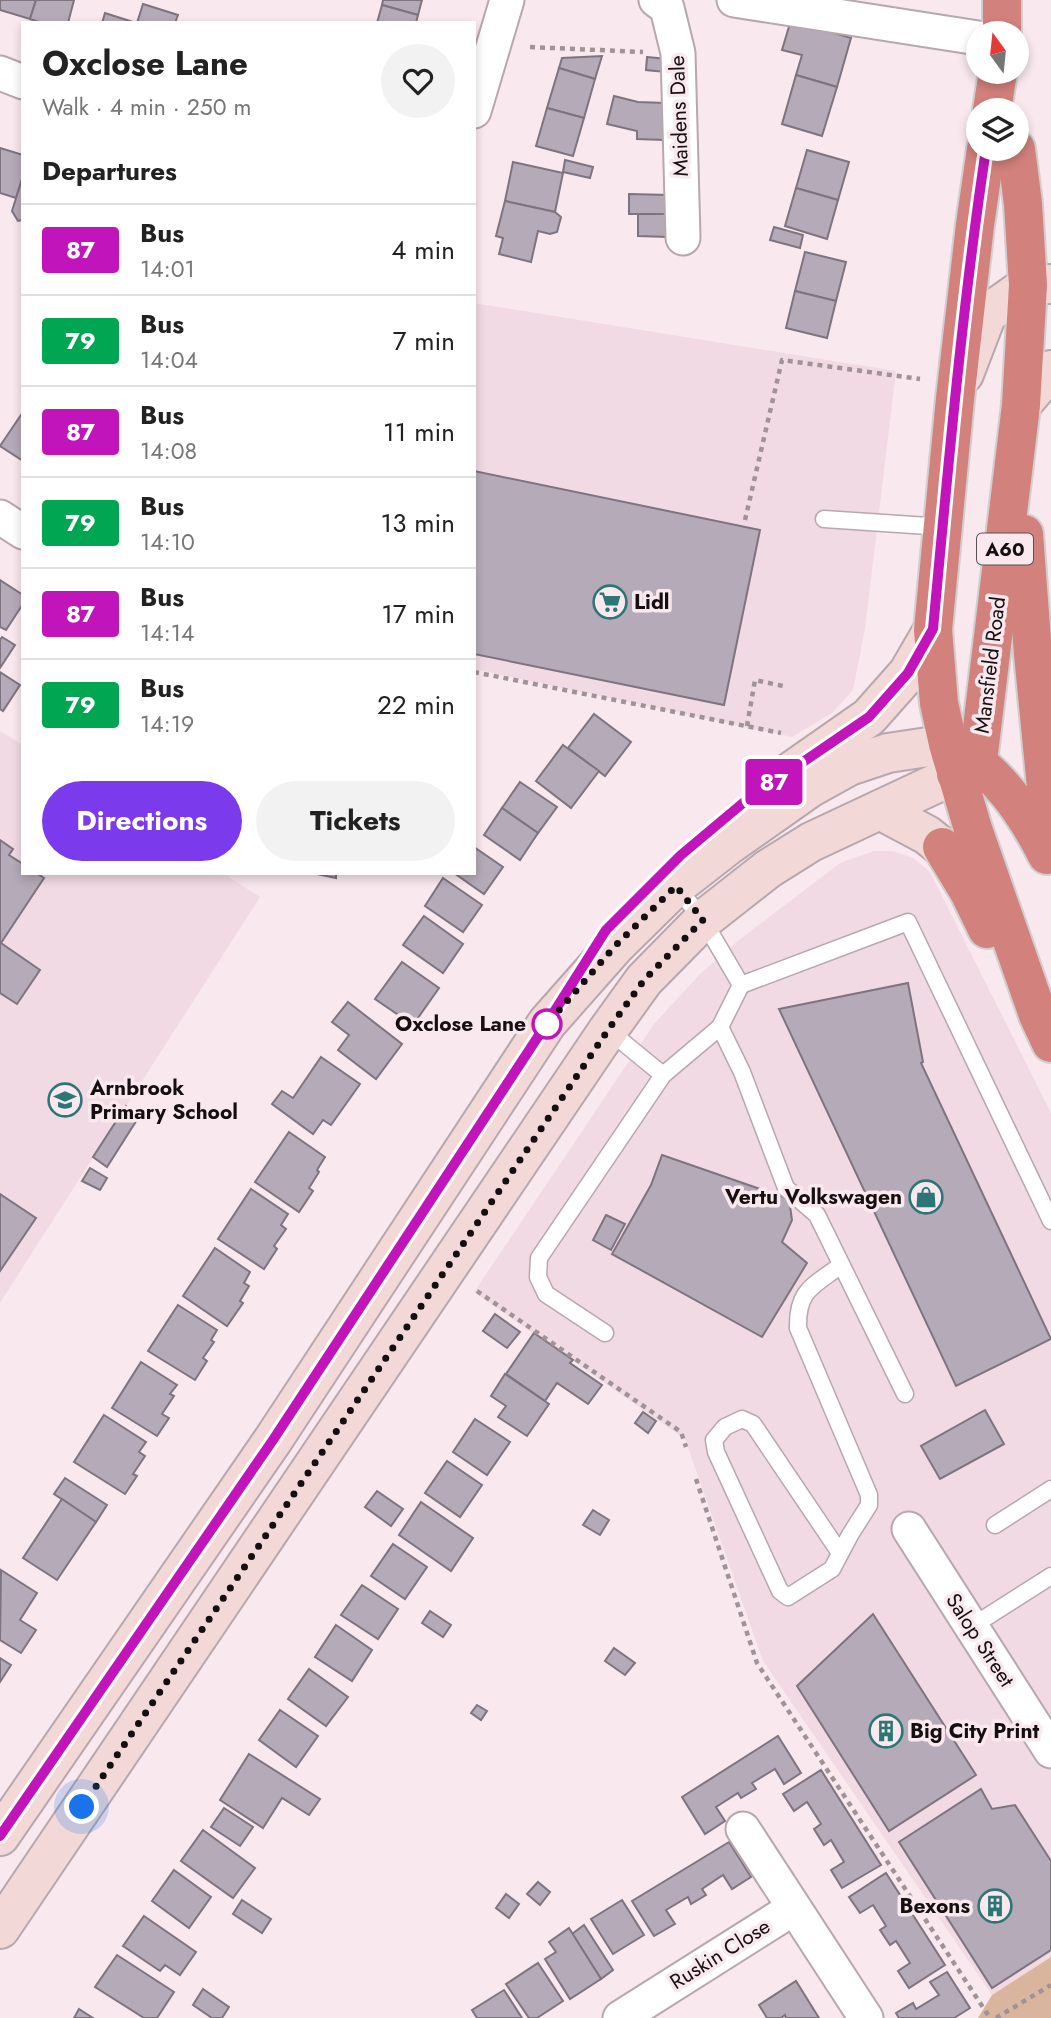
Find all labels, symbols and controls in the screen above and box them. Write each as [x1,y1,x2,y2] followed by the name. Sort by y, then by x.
[966,21,1029,84] north arrow
[966,21,1029,161] map controls
[42,40,248,87] text: Oxclose Lane
[381,44,455,118] button: heart
[662,55,696,177] street label: Maidens Dale
[42,90,251,124] text: Walk · 4 min · 250 m
[966,98,1029,161] button: layers
[42,152,177,190] text: Departures
[140,214,184,252] text: Bus
[391,231,455,269] text: 4 min
[66,232,95,267] text: 87
[140,252,195,286] text: 14:01
[140,305,184,343] text: Bus
[393,322,455,360] text: 7 min
[65,323,96,358] text: 79
[140,343,198,377] text: 14:04
[140,396,184,434] text: Bus
[383,413,455,451] text: 11 min
[66,414,95,449] text: 87
[140,434,197,468] text: 14:08
[140,487,184,525] text: Bus
[381,504,455,542] text: 13 min
[65,505,96,540] text: 79
[140,525,195,559] text: 14:10
[977,534,1033,564] road number: A60
[140,578,184,616] text: Bus
[591,583,629,621] supermarket icon: Lidl
[634,587,670,617] place label: Lidl
[381,595,455,633] text: 17 min
[967,595,1013,735] street label: Mansfield Road
[66,596,95,631] text: 87
[140,616,194,650] text: 14:14
[140,669,184,707] text: Bus
[377,686,455,724] text: 22 min
[65,687,96,722] text: 79
[140,707,194,741] text: 14:19
[742,759,806,805] line badge: 87
[759,764,789,799] text: 87
[42,781,242,861] button: Directions
[256,781,455,861] button: Tickets
[395,1009,526,1039] place label: Oxclose Lane
[532,1009,562,1039] marker: Oxclose Lane
[89,1073,238,1127] place label: Arnbrook Primary School
[46,1081,84,1119] school or university icon: Arnbrook Primary School
[907,1178,945,1216] shop icon: Vertu Volkswagen
[724,1182,902,1212] place label: Vertu Volkswagen
[938,1587,1022,1693] street label: Salop Street
[867,1712,905,1750] building icon: Big City Print
[910,1716,1039,1746] place label: Big City Print
[64,1789,99,1824] your location
[976,1887,1014,1925] building icon: Bexons
[899,1891,970,1921] place label: Bexons
[664,1911,776,1997] street label: Ruskin Close

